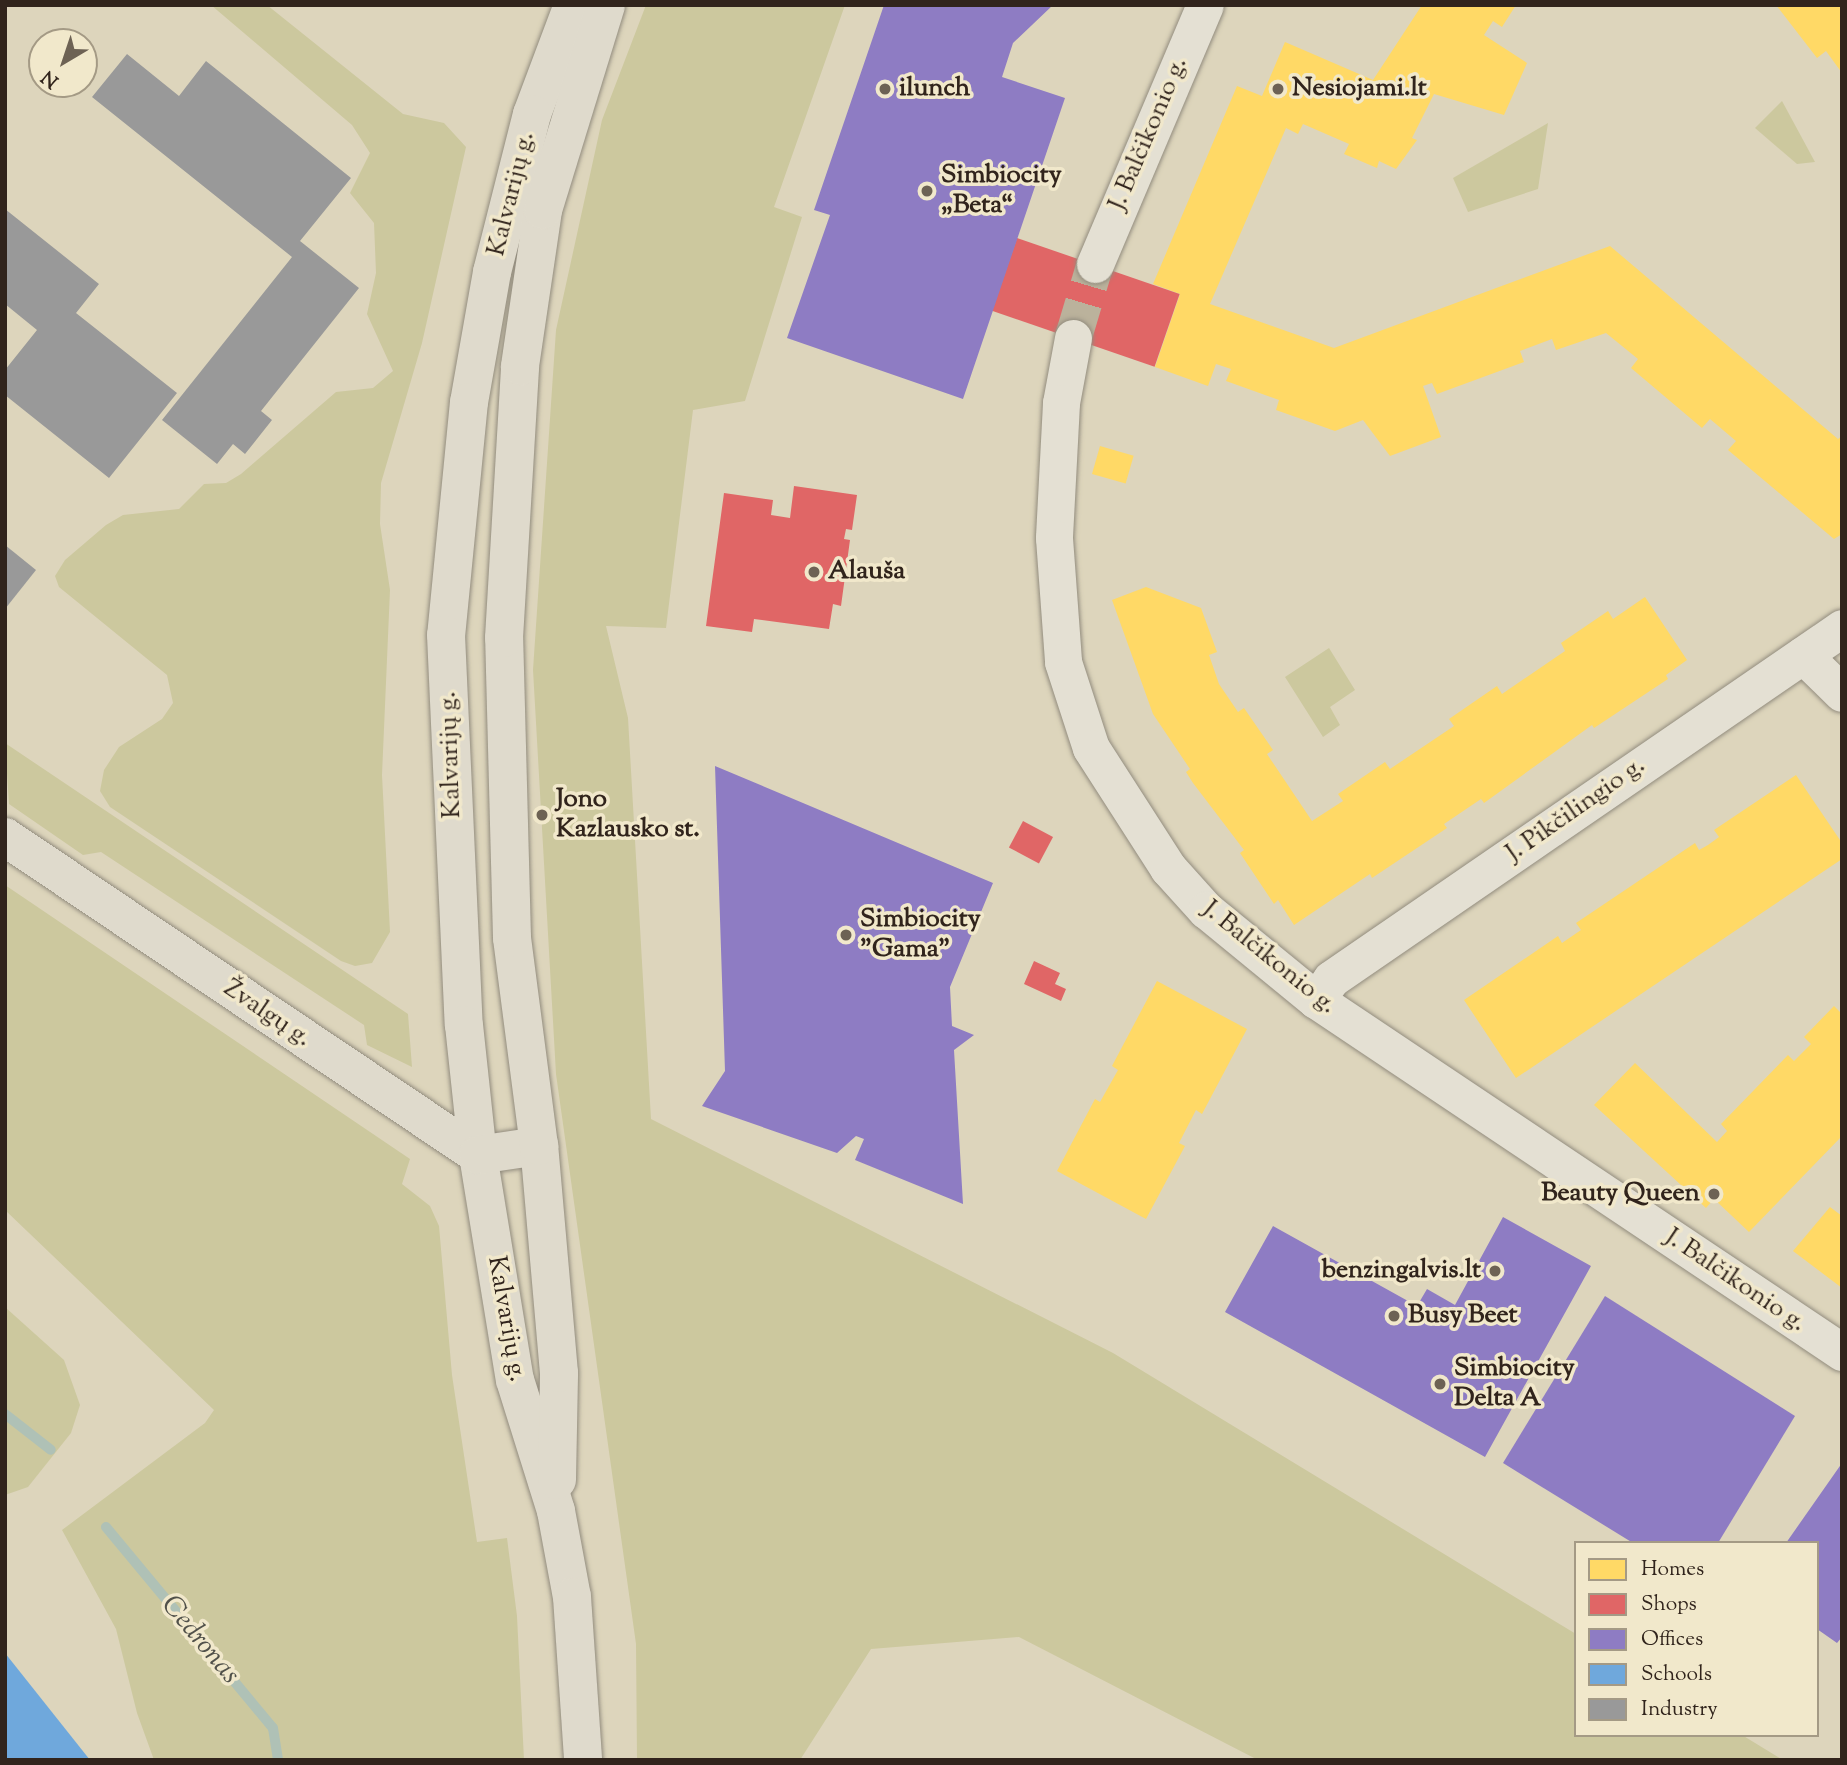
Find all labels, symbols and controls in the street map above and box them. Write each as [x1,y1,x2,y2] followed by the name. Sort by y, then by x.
[28,28,98,98] north arrow
[1103,53,1195,215] street label: J. Balčikonio g.
[36,63,65,93] text: N
[899,73,970,105] place label: ilunch
[1292,73,1427,105] place label: Nesiojami.lt
[877,81,893,97] marker: ilunch
[1270,81,1286,97] marker: Nesiojami.lt
[481,129,543,259] street label: Kalvarijų g.
[941,160,1062,222] place label: Simbiocity „Beta“
[919,183,935,199] marker: Simbiocity „Beta“
[828,556,905,588] place label: Alauša
[806,564,822,580] marker: Alauša
[433,691,469,819] street label: Kalvarijų g.
[1500,751,1652,869] street label: J. Pikčilingio g.
[556,784,700,846] place label: Jono Kazlausko st.
[534,807,550,823] marker: Jono Kazlausko st.
[1196,894,1342,1022] street label: J. Balčikonio g.
[860,904,981,965] place label: Simbiocity "Gama"
[838,927,854,943] marker: Simbiocity "Gama"
[217,973,317,1055] street label: Žvalgų g.
[1541,1178,1700,1210] place label: Beauty Queen
[1706,1186,1722,1202] marker: Beauty Queen
[1658,1222,1812,1340] street label: J. Balčikonio g.
[480,1254,532,1384] street label: Kalvarijų g.
[1322,1255,1481,1287] place label: benzingalvis.lt
[1487,1263,1503,1279] marker: benzingalvis.lt
[1408,1300,1517,1332] place label: Busy Beet
[1386,1308,1402,1324] marker: Busy Beet
[1454,1353,1575,1414] place label: Simbiocity Delta A
[1432,1376,1448,1392] marker: Simbiocity Delta A
[1574,1541,1819,1737] legend
[1641,1555,1704,1585] text: Homes
[153,1589,247,1691] water label: Cedronas
[1641,1590,1697,1620] text: Shops
[1641,1625,1703,1655] text: Offices
[1641,1660,1712,1690] text: Schools
[1641,1695,1718,1725] text: Industry

